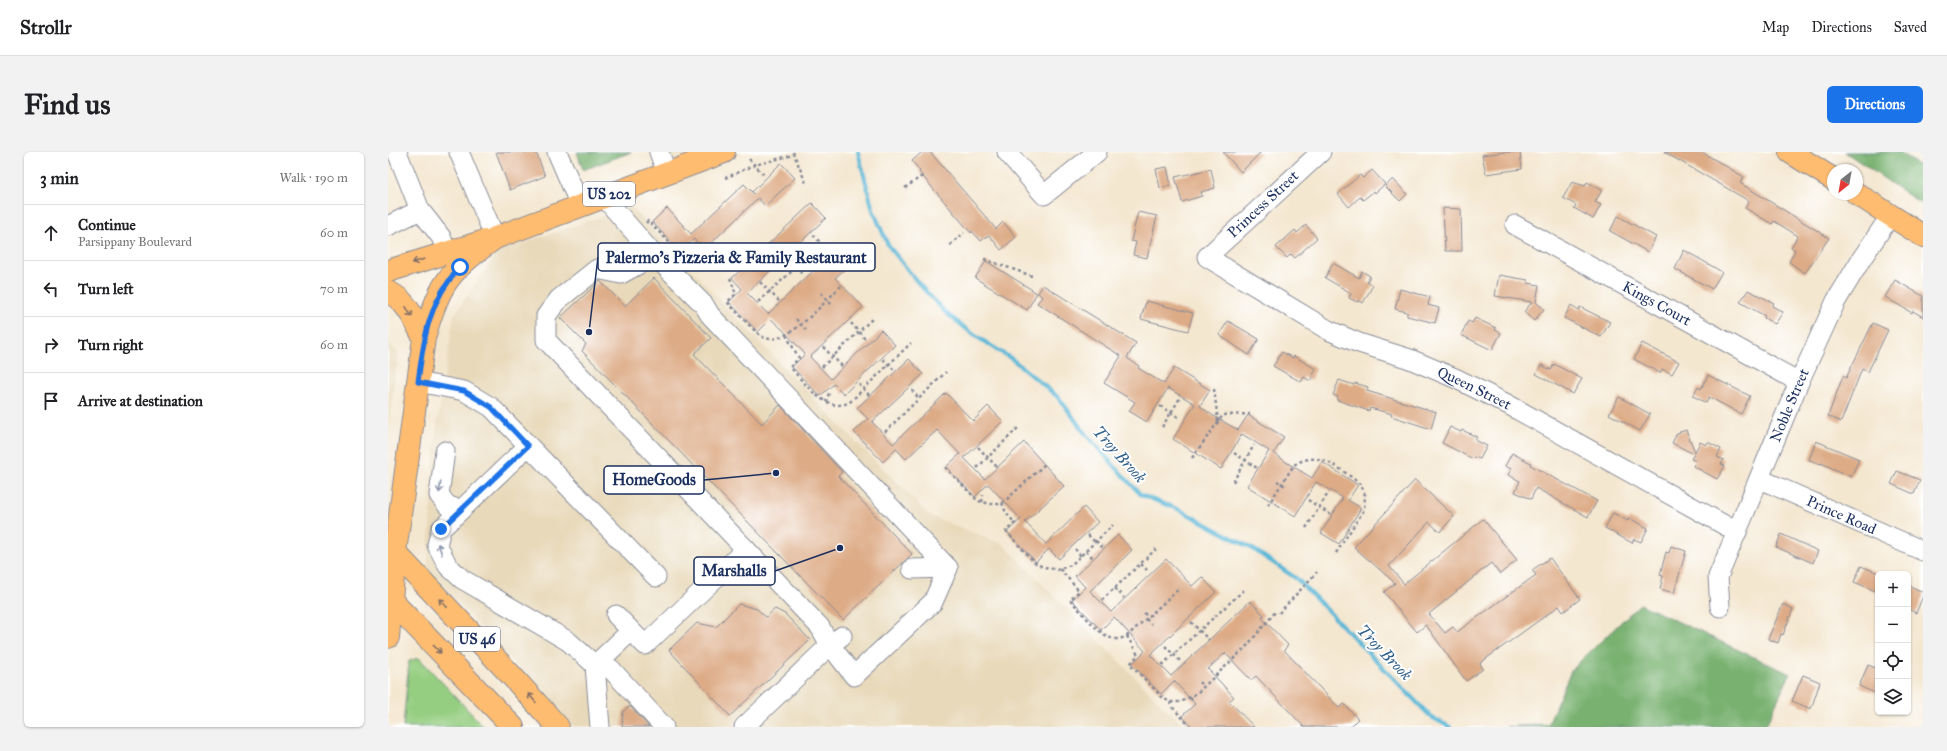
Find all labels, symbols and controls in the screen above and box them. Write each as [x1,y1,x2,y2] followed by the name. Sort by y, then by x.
[20,16,72,39] text: Strollr
[1762,19,1789,36] text: Map
[1811,19,1872,36] text: Directions
[1894,19,1927,36] text: Saved
[1827,86,1923,123] button: Directions
[24,87,110,122] text: Find us
[1827,164,1863,200] north arrow
[1224,166,1303,241] street label: Princess Street
[40,168,79,189] text: 3 min
[279,170,348,186] text: Walk · 190 m
[583,182,635,206] road number: US 202
[78,216,136,234] text: Continue
[40,222,62,244] icon: ahead
[320,225,348,241] text: 60 m
[78,234,192,250] text: Parsippany Boulevard
[598,243,875,271] callout: Palermo's Pizzeria & Family Restaurant
[605,248,867,268] text: Palermo's Pizzeria & Family Restaurant
[412,258,425,265] one-way arrow
[451,258,469,276] route start
[1619,277,1695,330] street label: Kings Court
[40,278,62,300] icon: left
[78,280,134,298] text: Turn left
[320,281,348,297] text: 70 m
[406,306,414,318] one-way arrow
[40,334,62,356] icon: right
[78,336,143,354] text: Turn right
[320,337,348,353] text: 60 m
[1435,363,1515,414] street label: Queen Street
[1766,365,1813,445] street label: Noble Street
[40,390,62,412] icon: arrive
[78,392,203,410] text: Arrive at destination
[1089,422,1150,487] water label: Troy Brook
[604,466,704,494] callout: HomeGoods
[612,470,696,489] text: HomeGoods
[436,480,444,493] one-way arrow
[1804,492,1879,538] street label: Prince Road
[432,520,450,538] route end
[436,543,443,556] one-way arrow
[694,557,775,585] callout: Marshalls
[701,561,767,580] text: Marshalls
[1875,571,1911,715] map controls
[1875,571,1911,607] button: +
[438,598,448,608] one-way arrow
[1875,607,1911,643] button: −
[1353,620,1416,684] water label: Troy Brook
[454,627,500,651] road number: US 46
[432,643,441,653] one-way arrow
[1875,643,1911,679] button: locate
[1875,679,1911,715] button: layers
[527,693,536,703] one-way arrow

